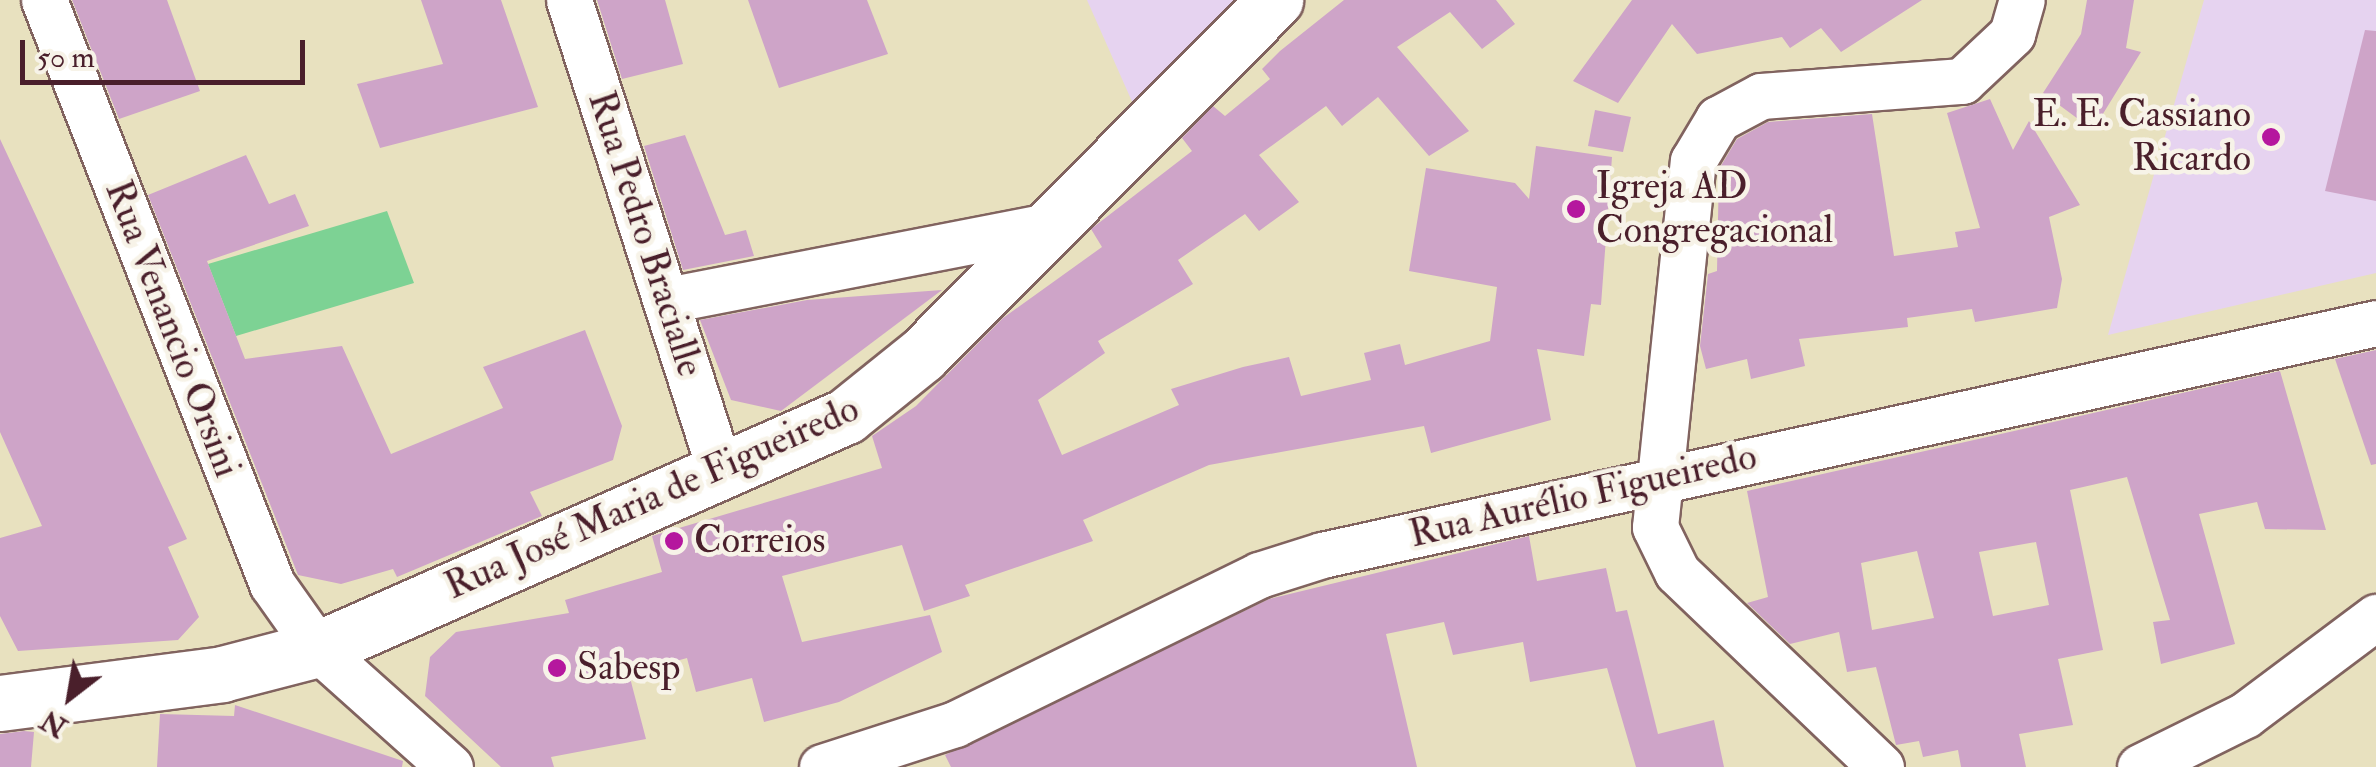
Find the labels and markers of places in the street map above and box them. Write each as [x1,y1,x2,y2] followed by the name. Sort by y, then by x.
[2033,92,2251,182] place label: E. E. Cassiano Ricardo
[2260,126,2282,148] marker: E. E. Cassiano Ricardo
[1596,164,1833,253] place label: Igreja AD Congregacional
[1565,198,1587,220] marker: Igreja AD Congregacional
[694,518,825,564] place label: Correios
[663,530,685,552] marker: Correios
[577,645,681,691] place label: Sabesp
[546,657,568,679] marker: Sabesp

